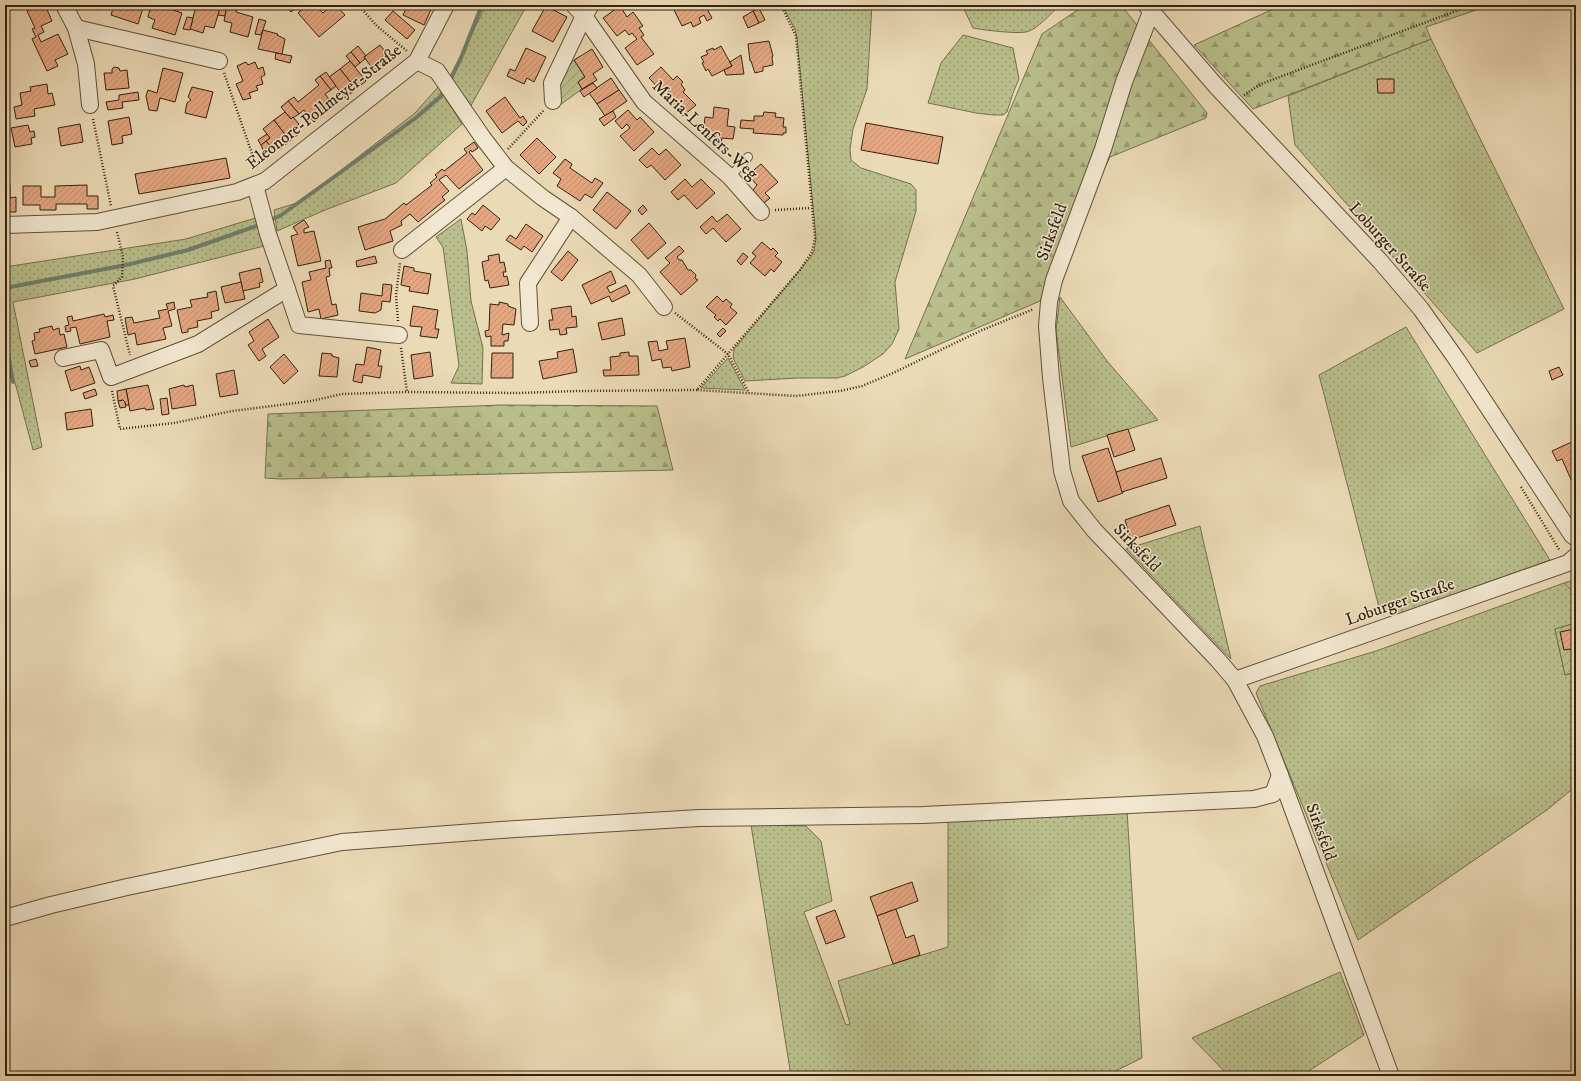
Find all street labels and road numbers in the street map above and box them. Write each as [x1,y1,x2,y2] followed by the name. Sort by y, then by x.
[242,40,406,174] street label: Eleonore-Pollmeyer-Straße
[647,75,763,185] street label: Maria-Lenfers-Weg
[1344,197,1436,297] street label: Loburger Straße
[1031,200,1073,264] street label: Sirksfeld
[1108,519,1166,577] street label: Sirksfeld
[1343,573,1457,631] street label: Loburger Straße
[1300,800,1342,864] street label: Sirksfeld

